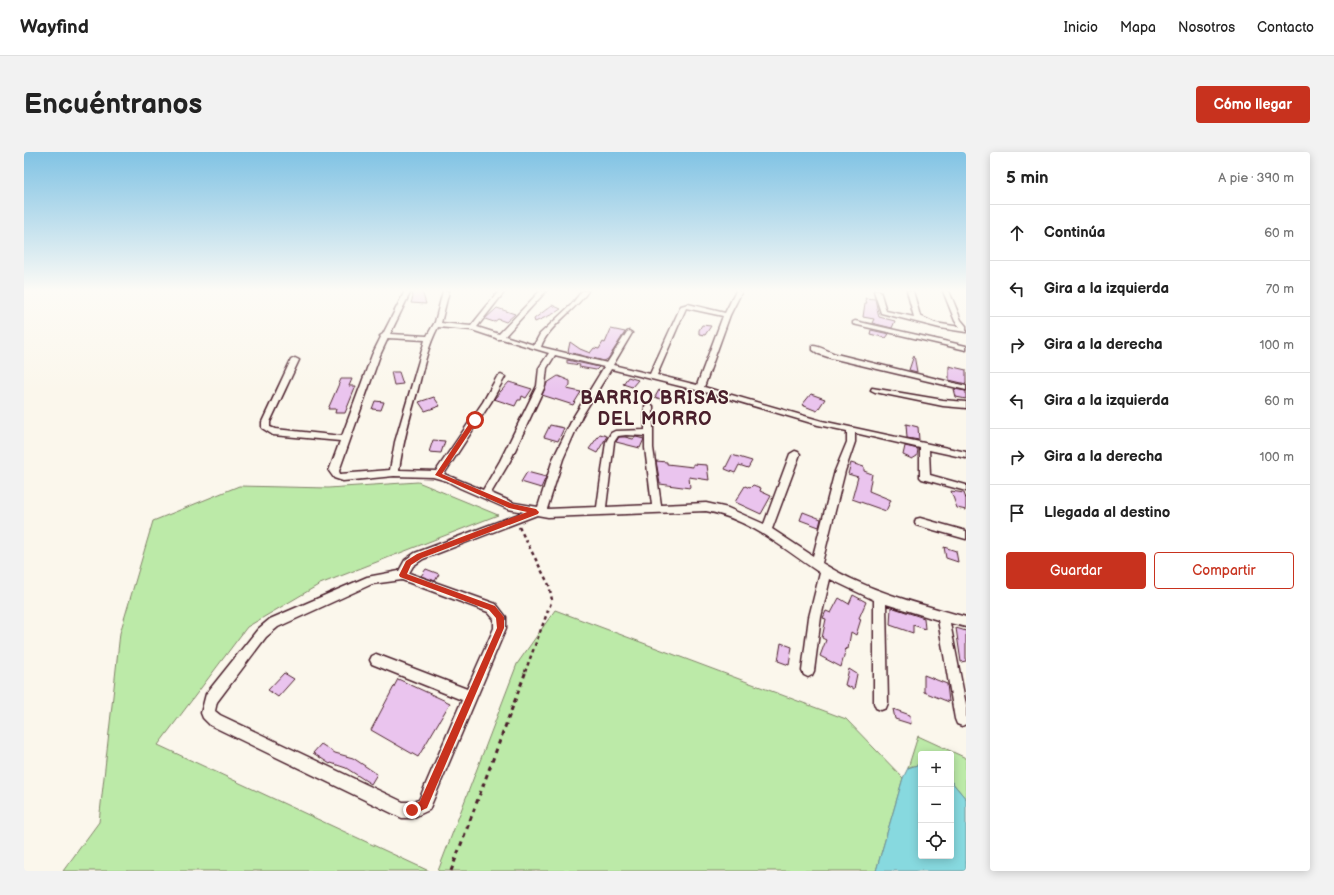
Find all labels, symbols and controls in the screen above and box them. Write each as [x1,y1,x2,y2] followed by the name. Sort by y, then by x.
[20,16,89,39] text: Wayfind
[1064,19,1098,36] text: Inicio
[1120,19,1156,36] text: Mapa
[1178,19,1235,36] text: Nosotros
[1257,19,1314,36] text: Contacto
[1196,86,1310,123] button: Cómo llegar
[24,88,202,121] text: Encuéntranos
[1006,168,1049,188] text: 5 min
[1218,170,1294,186] text: A pie · 390 m
[1006,222,1028,244] icon: ahead
[1044,223,1105,242] text: Continúa
[1264,225,1294,241] text: 60 m
[1006,278,1028,300] icon: left
[1044,279,1169,298] text: Gira a la izquierda
[1266,281,1294,297] text: 70 m
[1006,334,1028,356] icon: right
[1044,335,1163,354] text: Gira a la derecha
[1259,337,1294,353] text: 100 m
[580,388,730,430] district label: BARRIO BRISAS DEL MORRO
[1006,390,1028,412] icon: left
[1044,391,1169,410] text: Gira a la izquierda
[1264,393,1294,409] text: 60 m
[466,411,484,429] route start
[1006,446,1028,468] icon: right
[1044,447,1163,466] text: Gira a la derecha
[1259,449,1294,465] text: 100 m
[1006,502,1028,524] icon: arrive
[1044,503,1170,522] text: Llegada al destino
[1006,552,1146,589] button: Guardar
[1154,552,1294,589] button: Compartir
[918,751,954,859] map controls
[918,751,954,787] button: +
[918,787,954,823] button: −
[403,801,421,819] route end
[918,823,954,859] button: locate

